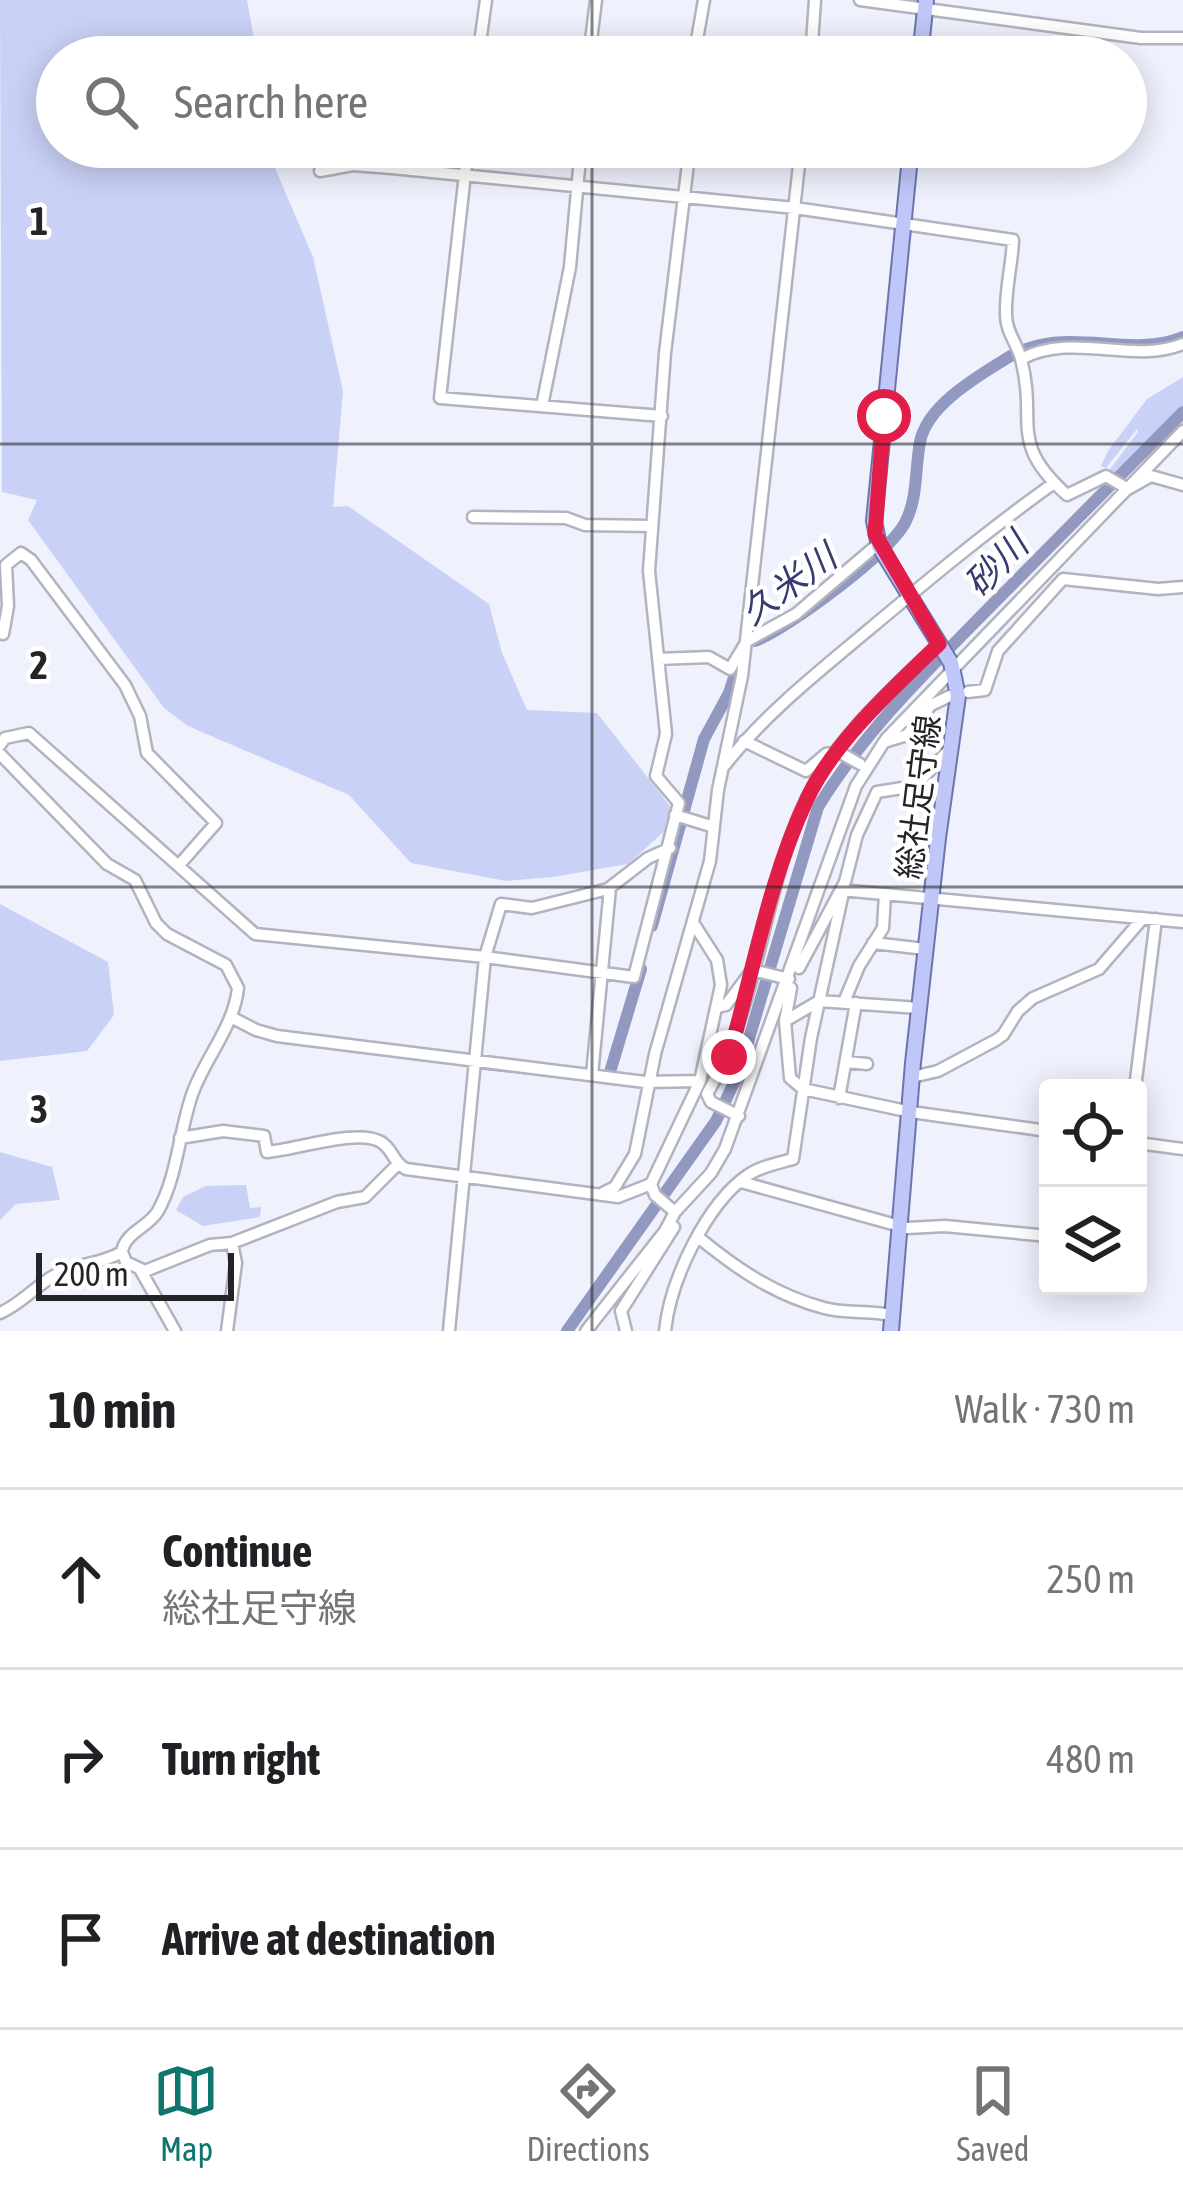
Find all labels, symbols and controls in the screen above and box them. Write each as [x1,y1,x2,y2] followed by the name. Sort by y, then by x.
[36,36,1147,168] search box
[78,69,144,135] icon: search
[174,76,368,128] text: Search here
[30,199,48,243] text: 1
[857,389,911,443] route start
[956,521,1039,604] water label: 砂川
[732,533,847,633] water label: 久米川
[30,643,48,687] text: 2
[889,713,947,881] street label: 総社足守線
[702,1030,756,1084] route end
[1039,1079,1147,1295] map controls
[1039,1079,1147,1187] button: locate
[30,1087,48,1131] text: 3
[1039,1187,1147,1295] button: layers
[36,1247,234,1300] scale bar
[54,1255,129,1293] text: 200 m
[48,1380,176,1439] text: 10 min
[955,1387,1135,1431] text: Walk · 730 m
[162,1525,313,1577] text: Continue
[48,1546,114,1612] icon: ahead
[1047,1557,1135,1601] text: 250 m
[162,1586,357,1630] text: 総社足守線
[48,1726,114,1792] icon: right
[162,1733,320,1785] text: Turn right
[1047,1737,1135,1781] text: 480 m
[48,1906,114,1972] icon: arrive
[162,1913,496,1965] text: Arrive at destination
[153,2058,219,2168] tab: Map
[526,2058,650,2168] tab: Directions
[957,2058,1029,2168] tab: Saved

